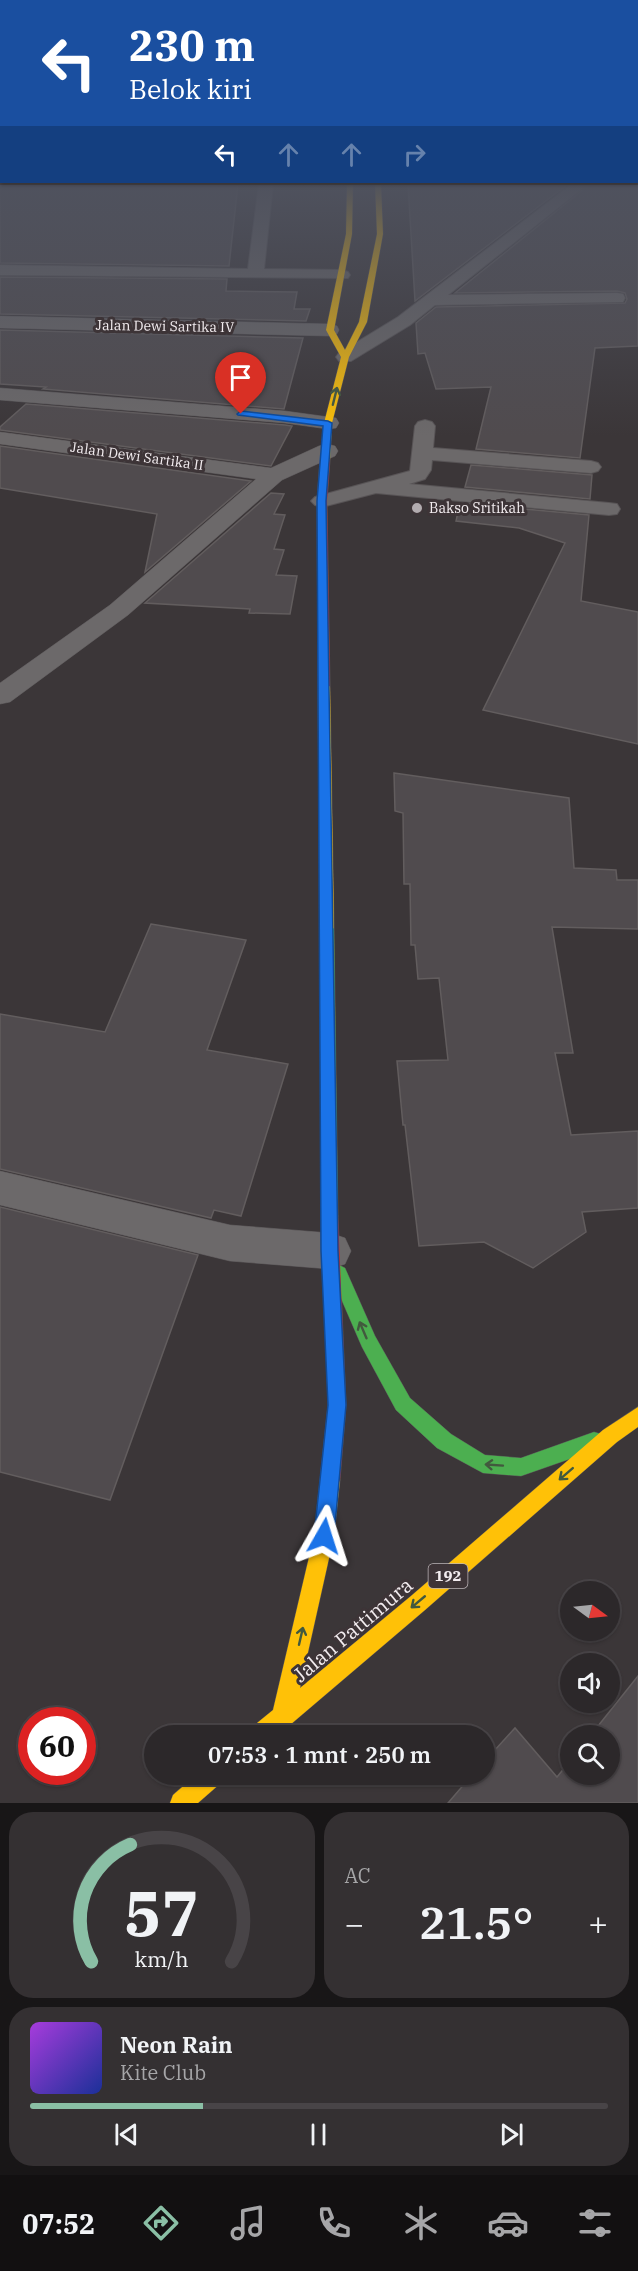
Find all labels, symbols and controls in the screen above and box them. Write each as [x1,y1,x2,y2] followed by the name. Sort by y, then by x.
[129,18,255,73] text: 230 m
[30,24,108,102] icon: left
[129,71,252,106] text: Belok kiri
[209,138,242,171] icon: left
[272,138,305,171] icon: ahead
[335,138,368,171] icon: ahead
[398,138,431,171] icon: right
[95,316,235,336] street label: Jalan Dewi Sartika IV
[215,352,266,414] pin
[224,361,257,394] icon: arrive
[330,387,341,406] one-way arrow
[69,438,205,474] street label: Jalan Dewi Sartika II
[429,499,525,517] place label: Bakso Sritikah
[410,501,424,515] marker: Bakso Sritikah
[357,1322,368,1340] one-way arrow
[484,1459,504,1470] one-way arrow
[559,1467,574,1481] one-way arrow
[292,1504,356,1568] position arrow
[428,1564,468,1588] road number: 192
[287,1571,418,1688] street label: Jalan Pattimura
[560,1581,620,1641] north arrow
[560,1581,620,1785] map controls
[411,1595,426,1609] one-way arrow
[296,1627,307,1647] one-way arrow
[560,1653,620,1713] button: sound
[18,1707,96,1785] speed limit sign: 60
[560,1725,620,1785] button: search
[208,1740,431,1769] text: 07:53 · 1 mnt · 250 m
[345,1862,371,1889] text: AC
[124,1872,199,1953] text: 57
[419,1893,534,1951] text: 21.5°
[345,1902,364,1945] text: −
[588,1902,608,1945] text: +
[135,1945,189,1973] text: km/h
[120,2030,233,2059] text: Neon Rain
[120,2059,206,2086] text: Kite Club
[110,2118,143,2151] icon: previous
[302,2118,335,2151] icon: pause
[495,2118,528,2151] icon: next
[140,2202,182,2244] icon: directions
[227,2202,269,2244] icon: music
[313,2202,355,2244] icon: phone
[400,2202,442,2244] icon: climate
[487,2202,529,2244] icon: car
[574,2202,616,2244] icon: filters
[22,2206,95,2241] text: 07:52

